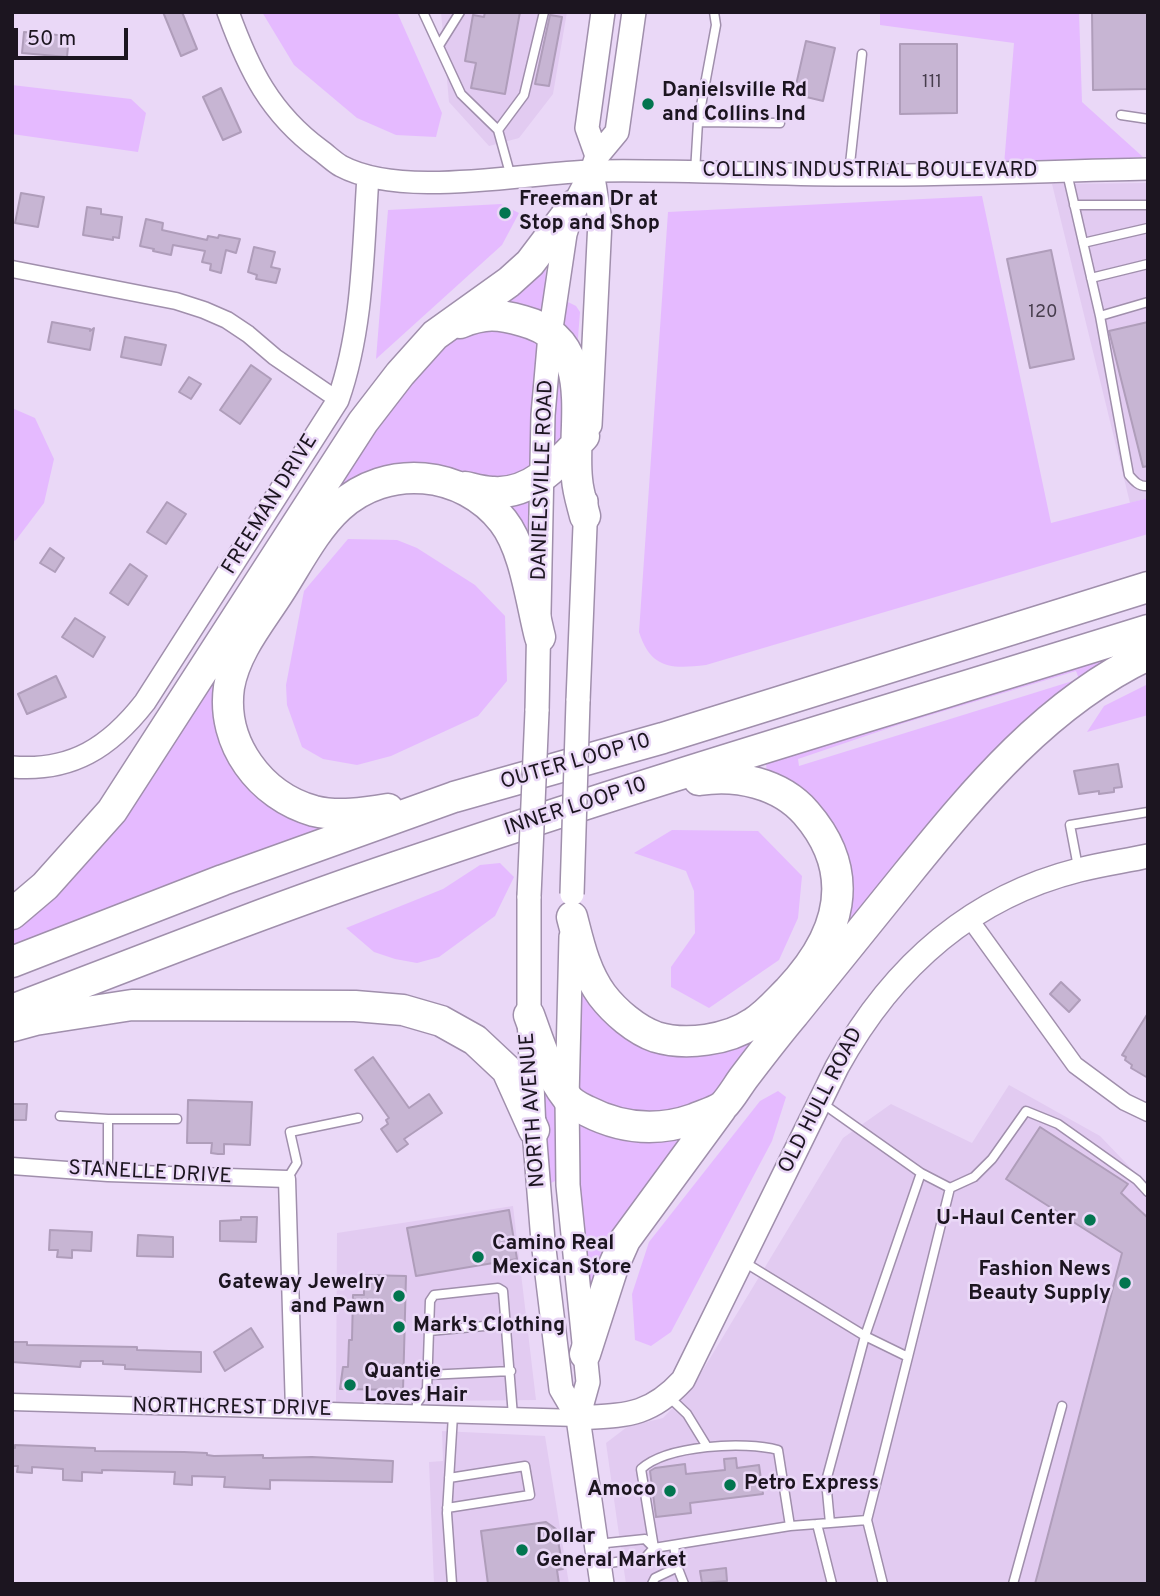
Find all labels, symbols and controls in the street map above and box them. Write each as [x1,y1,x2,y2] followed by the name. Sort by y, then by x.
[18,14,131,58] scale bar
[27,26,76,53] text: 50 m
[922,72,942,94] house number: 111
[662,79,807,129] place label: Danielsville Rd and Collins Ind
[640,96,656,112] marker: Danielsville Rd and Collins Ind
[702,159,1038,185] street label: COLLINS INDUSTRIAL BOULEVARD
[519,188,660,238] place label: Freeman Dr at Stop and Shop
[497,205,513,221] marker: Freeman Dr at Stop and Shop
[1028,302,1058,324] house number: 120
[528,379,560,581] street label: DANIELSVILLE ROAD
[218,430,324,580] street label: FREEMAN DRIVE
[498,730,654,796] street label: OUTER LOOP 10
[501,773,651,843] street label: INNER LOOP 10
[774,1024,870,1178] street label: OLD HULL ROAD
[516,1032,552,1188] street label: NORTH AVENUE
[67,1157,233,1191] street label: STANELLE DRIVE
[936,1207,1076,1233] place label: U-Haul Center
[1082,1212,1098,1228] marker: U-Haul Center
[492,1232,631,1282] place label: Camino Real Mexican Store
[470,1249,486,1265] marker: Camino Real Mexican Store
[968,1258,1111,1308] place label: Fashion News Beauty Supply
[218,1271,385,1321] place label: Gateway Jewelry and Pawn
[1117,1275,1133,1291] marker: Fashion News Beauty Supply
[391,1288,407,1304] marker: Gateway Jewelry and Pawn
[413,1314,565,1340] place label: Mark's Clothing
[391,1319,407,1335] marker: Mark's Clothing
[364,1360,468,1410] place label: Quantie Loves Hair
[342,1377,358,1393] marker: Quantie Loves Hair
[132,1395,332,1423] street label: NORTHCREST DRIVE
[744,1472,879,1498] place label: Petro Express
[722,1477,738,1493] marker: Petro Express
[587,1478,656,1504] place label: Amoco
[662,1483,678,1499] marker: Amoco
[536,1525,687,1575] place label: Dollar General Market
[514,1542,530,1558] marker: Dollar General Market

